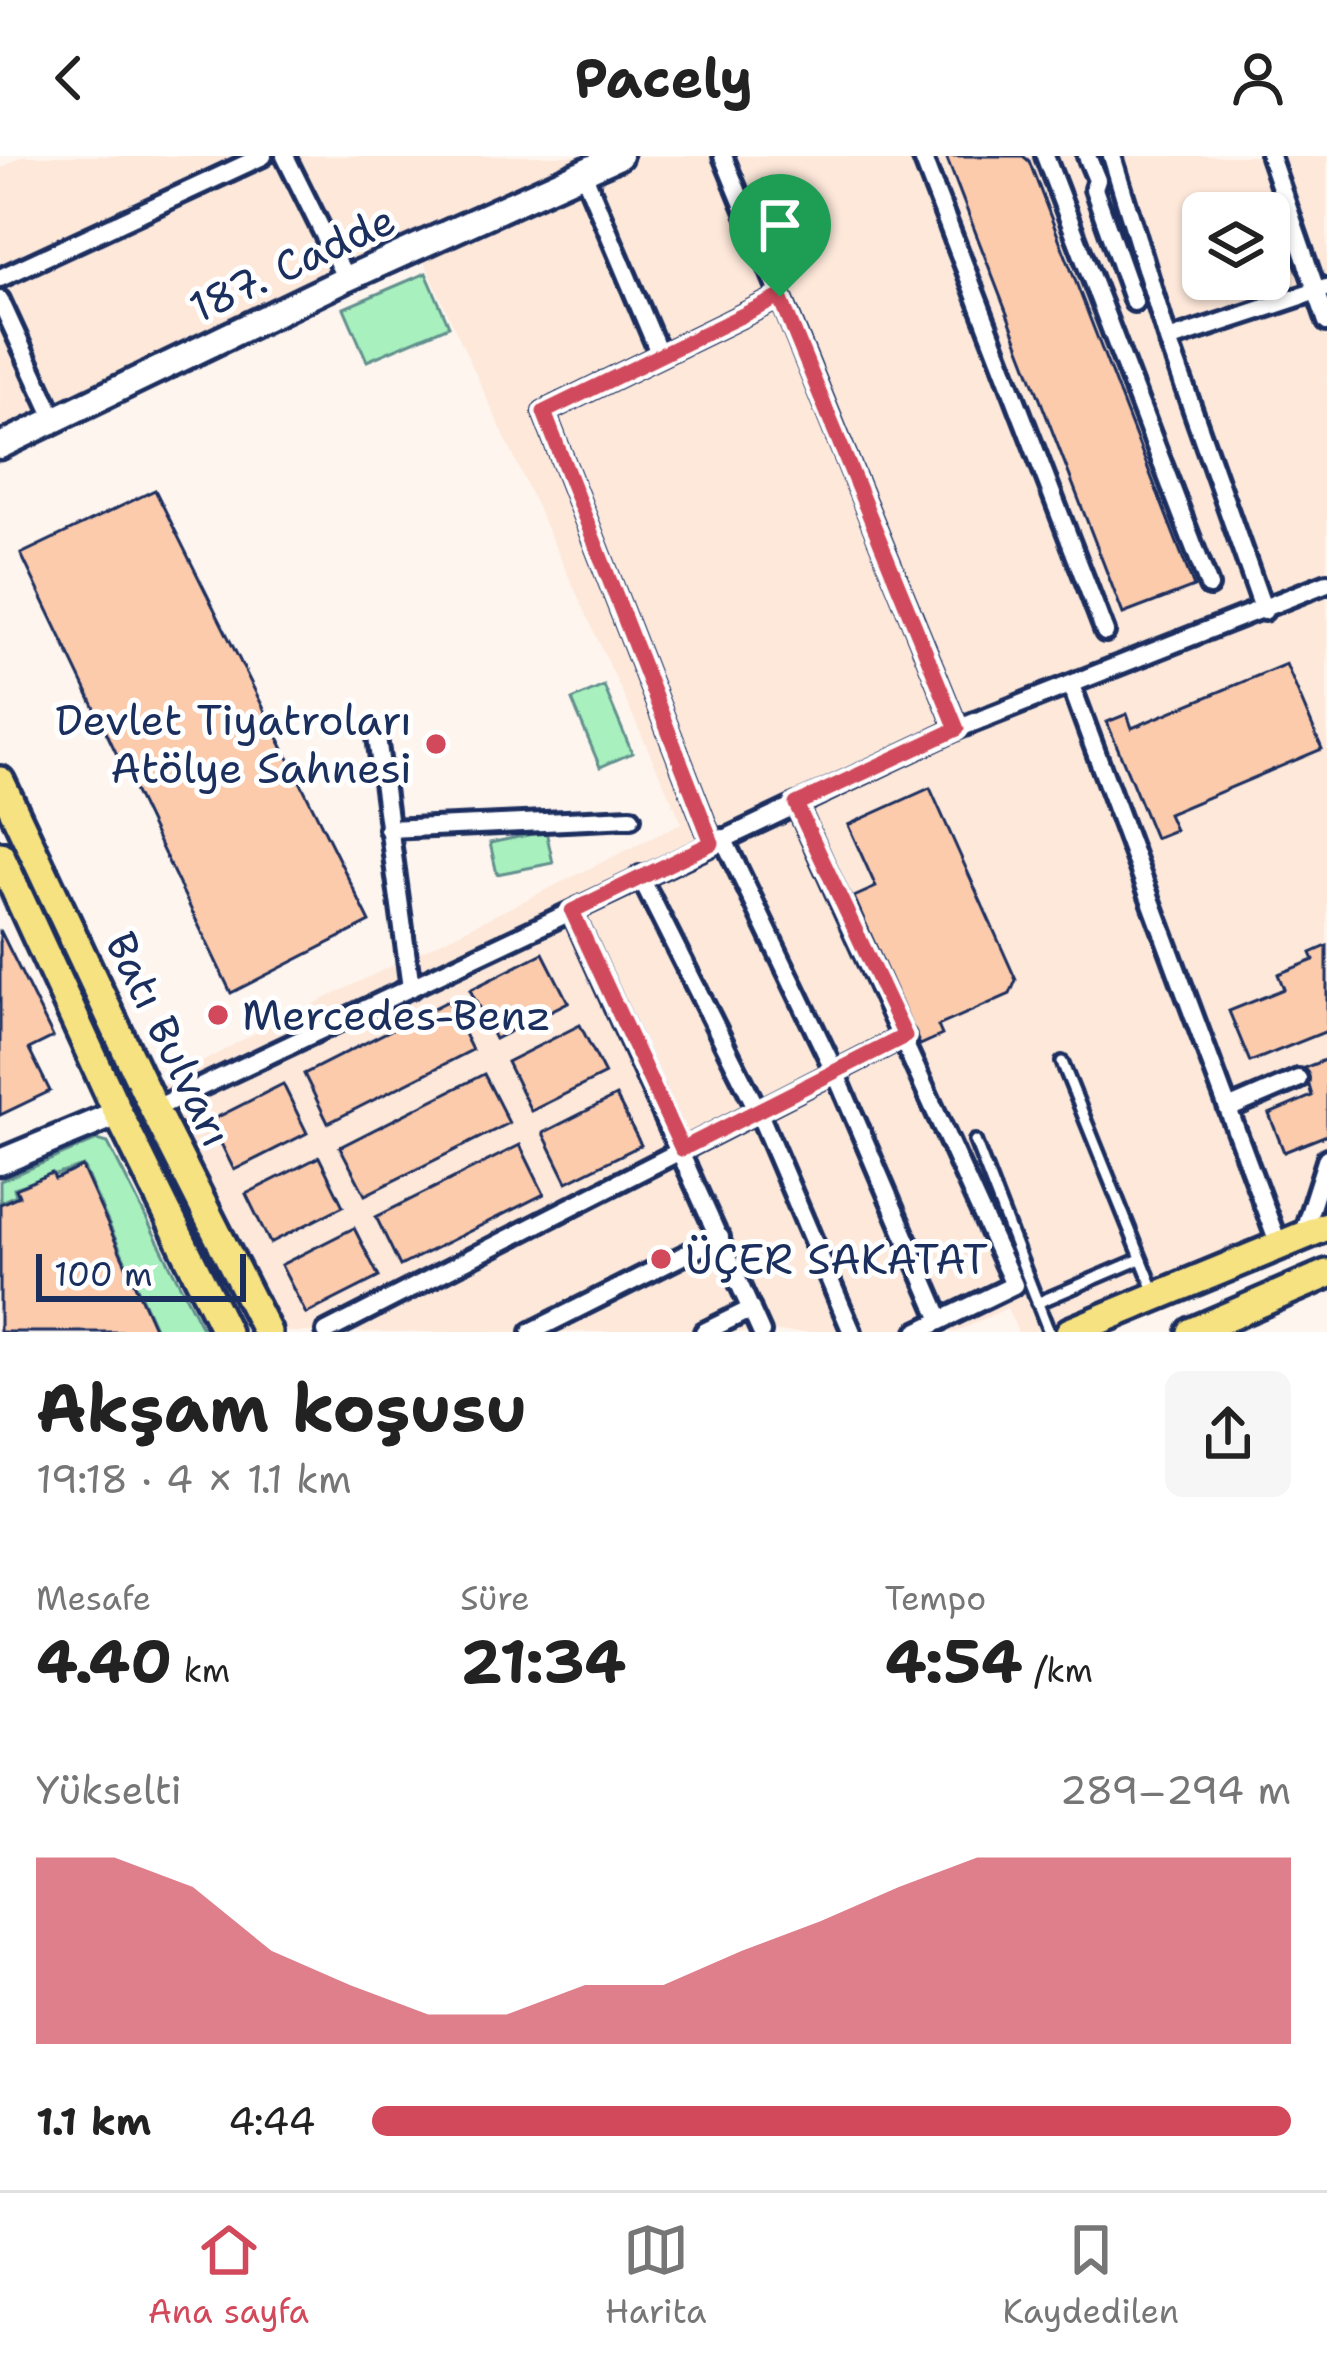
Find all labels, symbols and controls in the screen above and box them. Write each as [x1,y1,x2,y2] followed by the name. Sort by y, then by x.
[574,42,753,114] text: Pacely
[36,45,102,111] icon: back
[1225,45,1291,111] icon: person
[729,174,831,297] pin
[180,191,404,335] street label: 187. Cadde
[747,192,813,258] icon: arrive
[1182,192,1290,300] map controls
[1182,192,1290,300] button: layers
[55,692,412,796] place label: Devlet Tiyatroları Atölye Sahnesi
[423,731,449,757] marker: Devlet Tiyatroları Atölye Sahnesi
[93,922,245,1156] street label: Batı Bulvarı
[242,987,551,1043] place label: Mercedes-Benz
[205,1002,231,1028] marker: Mercedes-Benz
[685,1231,988,1287] place label: ÜÇER SAKATAT
[648,1246,674,1272] marker: ÜÇER SAKATAT
[36,1248,246,1301] scale bar
[54,1252,153,1297] text: 100 m
[36,1364,527,1452] text: Akşam koşusu
[1165,1371,1291,1497] button: share
[36,1453,352,1505] text: 19:18 · 4 × 1.1 km
[36,1576,151,1621] text: Mesafe
[460,1576,530,1621] text: Süre
[885,1576,986,1621] text: Tempo
[36,1621,172,1701] text: 4.40
[460,1621,626,1701] text: 21:34
[885,1621,1023,1701] text: 4:54
[172,1648,230,1693] text: km
[1023,1648,1093,1693] text: /km
[36,1764,182,1816] text: Yükselti
[1060,1764,1291,1816] text: 289–294 m
[36,2095,151,2147] text: 1.1 km
[228,2095,316,2147] text: 4:44
[148,2217,309,2334] tab: Ana sayfa
[605,2217,706,2334] tab: Harita
[1003,2217,1179,2334] tab: Kaydedilen

